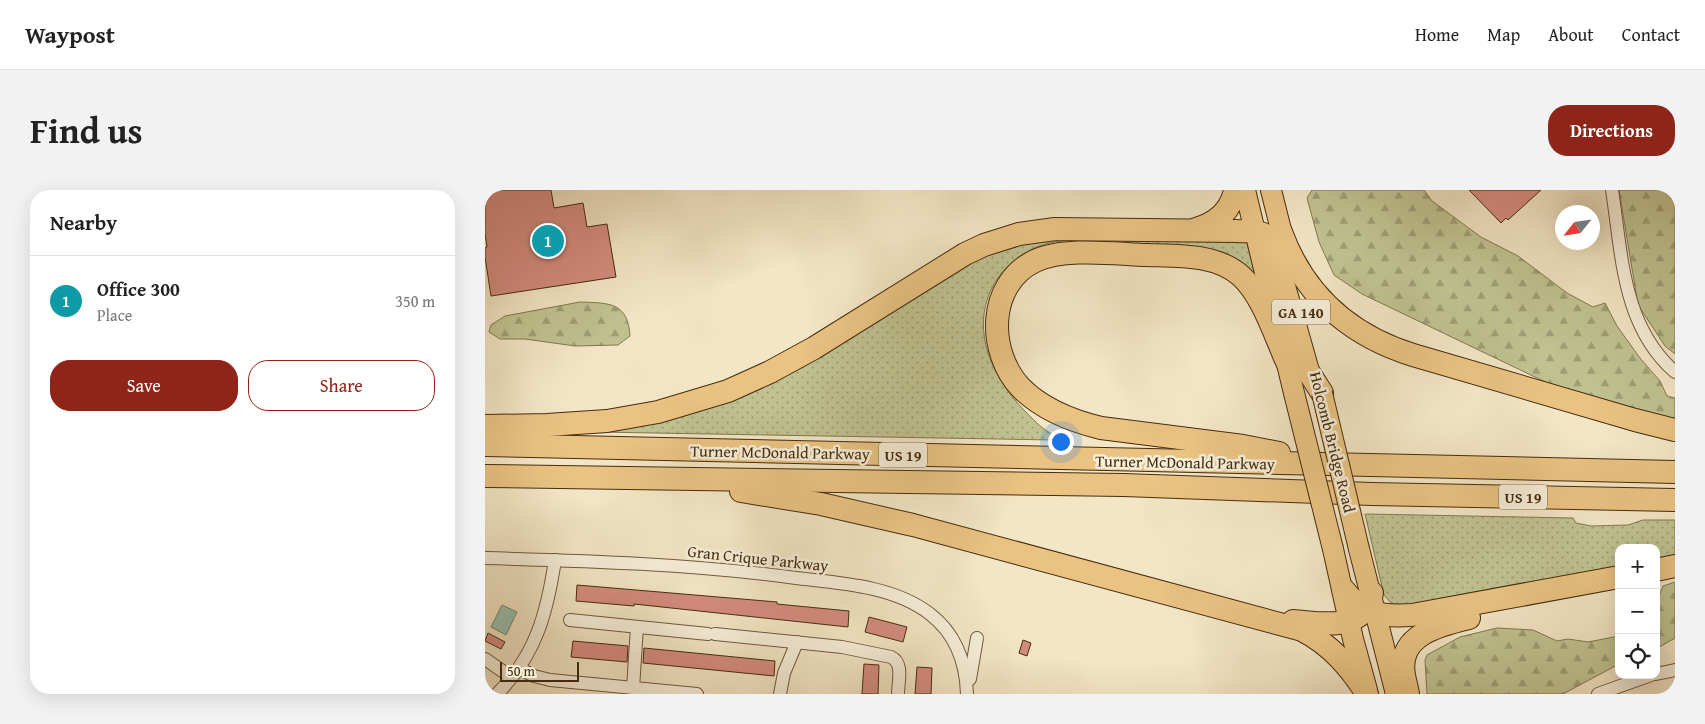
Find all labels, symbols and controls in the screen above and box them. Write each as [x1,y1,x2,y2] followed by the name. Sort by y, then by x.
[25,17,115,52] text: Waypost
[1415,21,1459,48] text: Home
[1487,21,1520,48] text: Map
[1548,21,1594,48] text: About
[1622,21,1680,48] text: Contact
[30,105,143,156] text: Find us
[1548,105,1675,156] button: Directions
[1555,205,1600,250] north arrow
[50,207,117,238] text: Nearby
[532,222,564,260] pin: 1
[97,275,180,303] text: Office 300
[62,289,70,313] text: 1
[395,289,435,313] text: 350 m
[1272,300,1330,324] road number: GA 140
[97,303,132,327] text: Place
[50,360,238,411] button: Save
[248,360,435,411] button: Share
[1304,369,1362,515] street label: Holcomb Bridge Road
[1048,429,1074,455] your location
[690,438,870,466] street label: Turner McDonald Parkway
[879,442,927,468] road number: US 19
[1095,448,1275,476] street label: Turner McDonald Parkway
[1499,484,1547,510] road number: US 19
[686,539,830,577] street label: Gran Crique Parkway
[1615,544,1660,679] map controls
[1615,544,1660,589] button: +
[1615,589,1660,634] button: −
[1615,634,1660,679] button: locate
[500,659,579,682] scale bar
[507,661,535,681] text: 50 m

